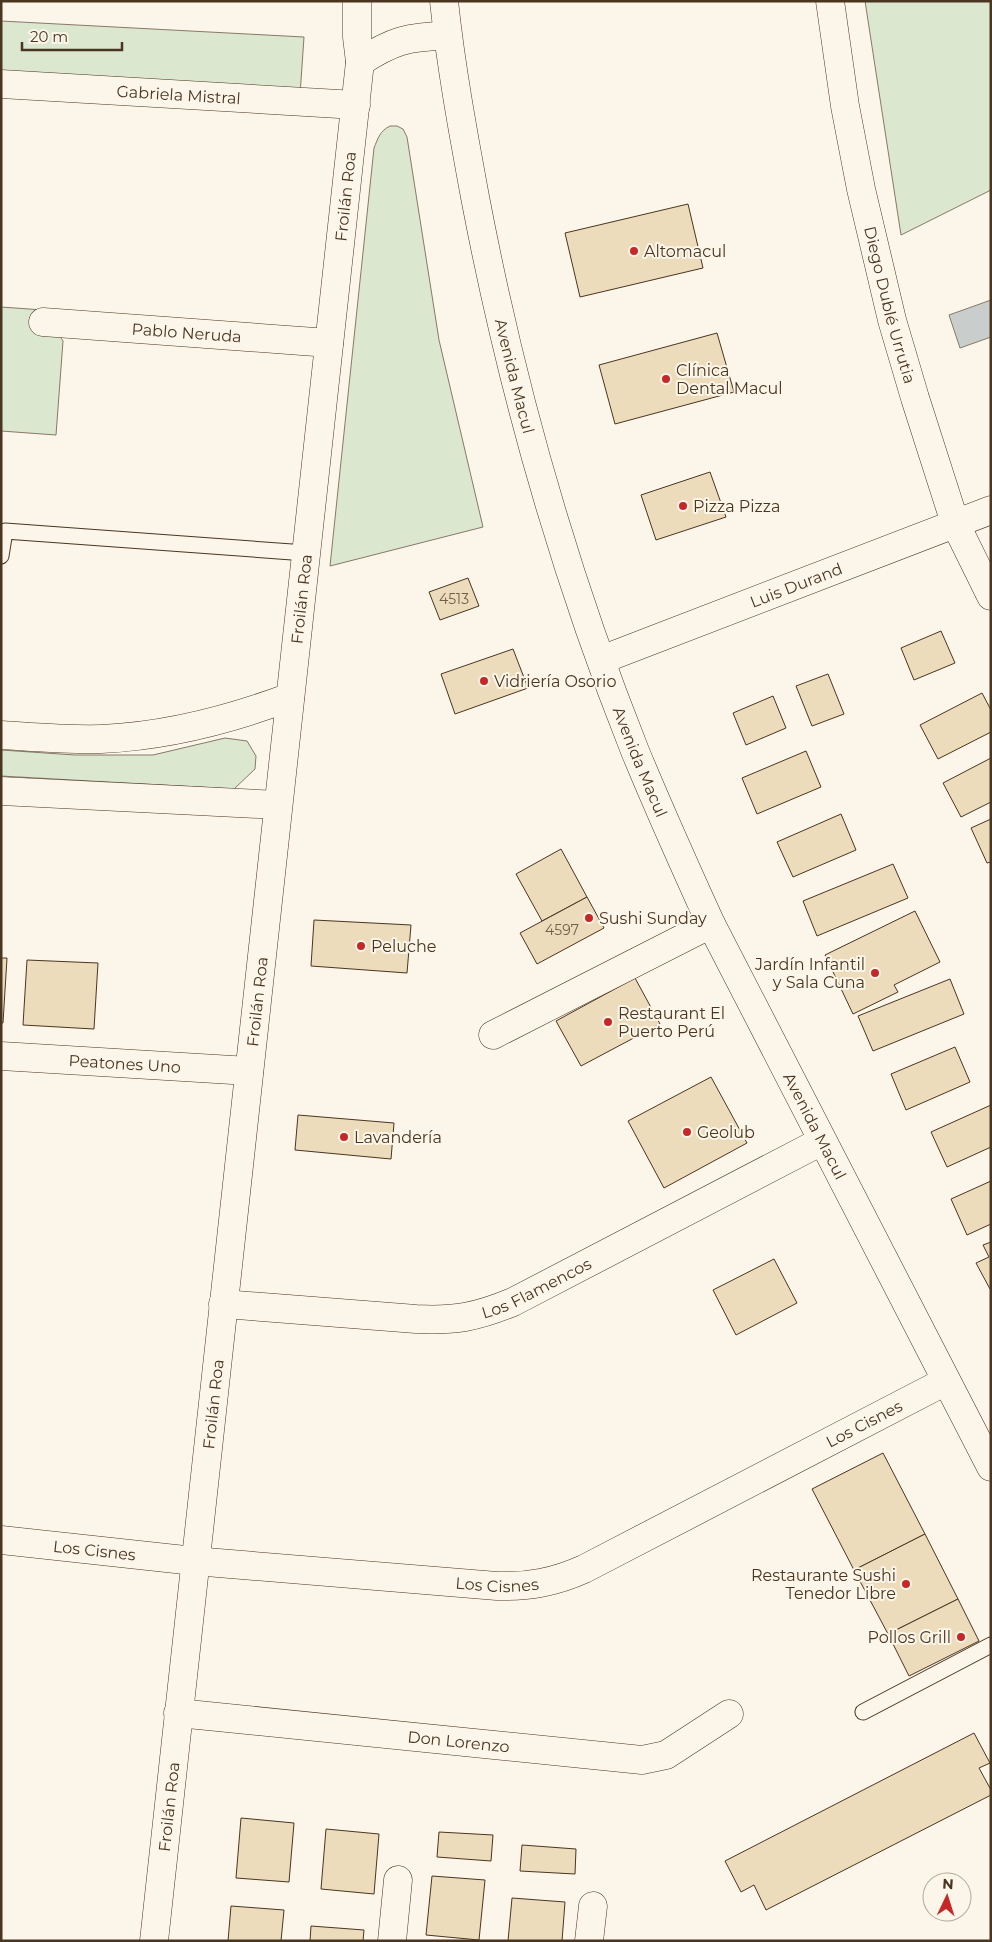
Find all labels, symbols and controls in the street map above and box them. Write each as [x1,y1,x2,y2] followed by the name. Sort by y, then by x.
[22,20,122,52] scale bar
[30,27,68,46] text: 20 m
[116,82,241,108] street label: Gabriela Mistral
[331,151,360,242] street label: Froilán Roa
[860,224,919,386] street label: Diego Dublé Urrutia
[644,242,726,261] place label: Altomacul
[628,245,640,257] marker: Altomacul
[491,317,538,436] street label: Avenida Macul
[131,320,242,347] street label: Pablo Neruda
[676,361,783,398] place label: Clínica Dental Macul
[660,373,672,385] marker: Clínica Dental Macul
[693,497,780,516] place label: Pizza Pizza
[677,500,689,512] marker: Pizza Pizza
[287,553,316,645] street label: Froilán Roa
[747,559,845,612] street label: Luis Durand
[439,590,469,608] house number: 4513
[494,672,616,691] place label: Vidriería Osorio
[478,675,490,687] marker: Vidriería Osorio
[609,704,671,820] street label: Avenida Macul
[599,909,707,928] place label: Sushi Sunday
[583,912,595,924] marker: Sushi Sunday
[545,921,579,939] house number: 4597
[371,937,436,956] place label: Peluche
[355,940,367,952] marker: Peluche
[754,955,865,992] place label: Jardín Infantil y Sala Cuna
[243,956,272,1048] street label: Froilán Roa
[869,967,881,979] marker: Jardín Infantil y Sala Cuna
[618,1004,725,1041] place label: Restaurant El Puerto Perú
[602,1016,614,1028] marker: Restaurant El Puerto Perú
[68,1051,181,1077] street label: Peatones Uno
[779,1069,850,1183] street label: Avenida Macul
[697,1123,755,1142] place label: Geolub
[681,1126,693,1138] marker: Geolub
[354,1128,442,1147] place label: Lavandería
[338,1131,350,1143] marker: Lavandería
[479,1254,595,1323] street label: Los Flamencos
[199,1358,228,1450] street label: Froilán Roa
[823,1396,906,1452] street label: Los Cisnes
[52,1537,137,1565] street label: Los Cisnes
[751,1566,896,1603] place label: Restaurante Sushi Tenedor Libre
[455,1574,540,1596] street label: Los Cisnes
[900,1578,912,1590] marker: Restaurante Sushi Tenedor Libre
[867,1628,951,1647] place label: Pollos Grill
[955,1631,967,1643] marker: Pollos Grill
[407,1727,510,1757] street label: Don Lorenzo
[155,1761,184,1853] street label: Froilán Roa
[922,1872,972,1922] north arrow
[942,1875,954,1893] text: N

